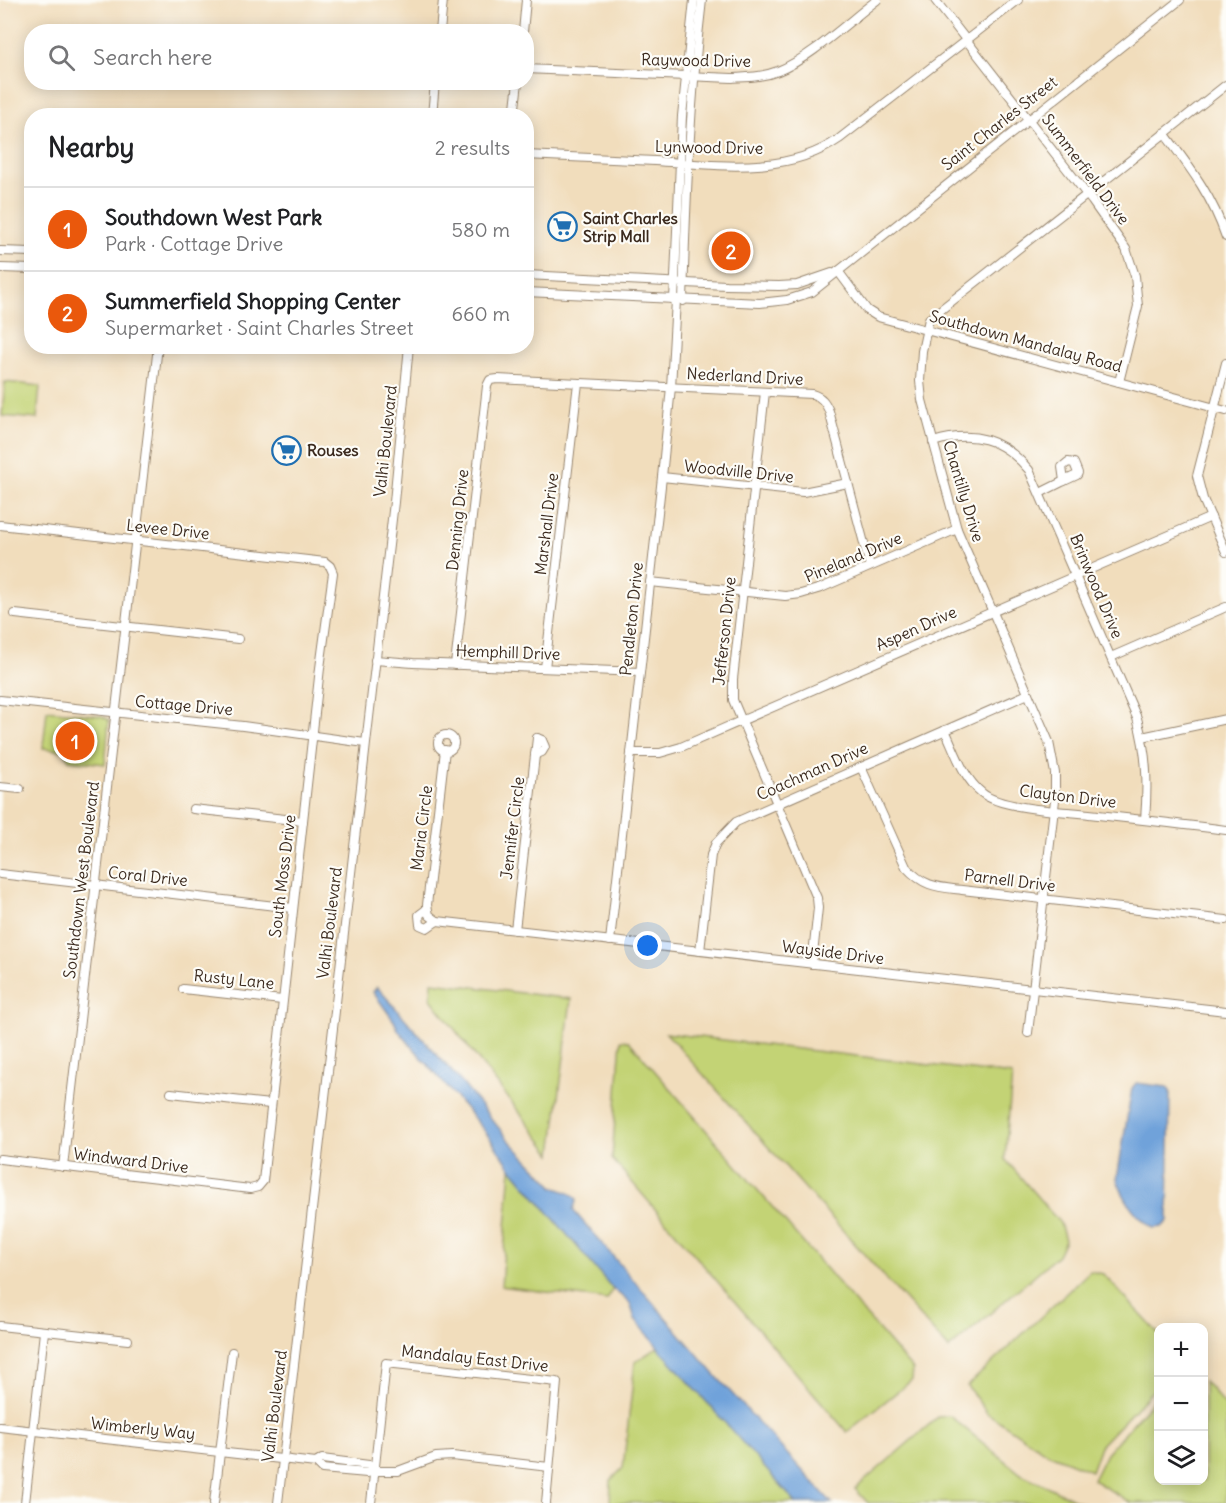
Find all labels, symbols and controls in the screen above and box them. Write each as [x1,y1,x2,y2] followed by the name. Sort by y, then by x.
[24,24,534,90] search box
[45,41,78,74] icon: search
[93,43,212,71] text: Search here
[641,49,751,71] street label: Raywood Drive
[937,71,1061,174] street label: Saint Charles Street
[1038,110,1134,228] street label: Summerfield Drive
[48,131,134,164] text: Nearby
[435,135,510,160] text: 2 results
[655,136,763,158] street label: Lynwood Drive
[105,203,322,231] text: Southdown West Park
[583,208,678,247] place label: Saint Charles Strip Mall
[546,211,578,243] supermarket icon: Saint Charles Strip Mall
[64,217,71,242] text: 1
[452,217,510,242] text: 580 m
[712,228,750,274] pin: 2
[105,231,283,256] text: Park · Cottage Drive
[105,287,400,315] text: Summerfield Shopping Center
[62,301,73,326] text: 2
[451,301,510,326] text: 660 m
[927,306,1125,376] street label: Southdown Mandalay Road
[105,315,413,340] text: Supermarket · Saint Charles Street
[686,363,804,389] street label: Nederland Drive
[369,384,401,498] street label: Valhi Boulevard
[270,434,302,466] supermarket icon: Rouses
[939,438,989,544] street label: Chantilly Drive
[307,440,359,460] place label: Rouses
[683,455,795,487] street label: Woodville Drive
[442,468,472,572] street label: Denning Drive
[530,472,562,576] street label: Marshall Drive
[125,515,211,543] street label: Levee Drive
[801,527,905,587] street label: Pineland Drive
[1066,531,1128,641] street label: Brinwood Drive
[615,561,647,677] street label: Pendleton Drive
[708,576,740,686] street label: Jefferson Drive
[873,601,959,655] street label: Aspen Drive
[455,640,561,664] street label: Hemphill Drive
[134,691,234,719] street label: Cottage Drive
[56,718,94,764] pin: 1
[753,737,871,805] street label: Coachman Drive
[496,775,528,881] street label: Jennifer Circle
[59,780,103,980] street label: Southdown West Boulevard
[1018,780,1118,812] street label: Clayton Drive
[406,784,436,872] street label: Maria Circle
[265,813,299,939] street label: South Moss Drive
[107,862,189,890] street label: Coral Drive
[963,864,1057,896] street label: Parnell Drive
[312,866,346,980] street label: Valhi Boulevard
[633,931,662,960] your location
[781,936,885,968] street label: Wayside Drive
[193,965,275,993] street label: Rusty Lane
[72,1143,190,1177] street label: Windward Drive
[1154,1323,1208,1485] map controls
[1154,1323,1208,1377] button: +
[400,1340,550,1376] street label: Mandalay East Drive
[257,1349,291,1463] street label: Valhi Boulevard
[1154,1377,1208,1431] button: −
[90,1413,196,1443] street label: Wimberly Way
[1154,1431,1208,1485] button: layers

